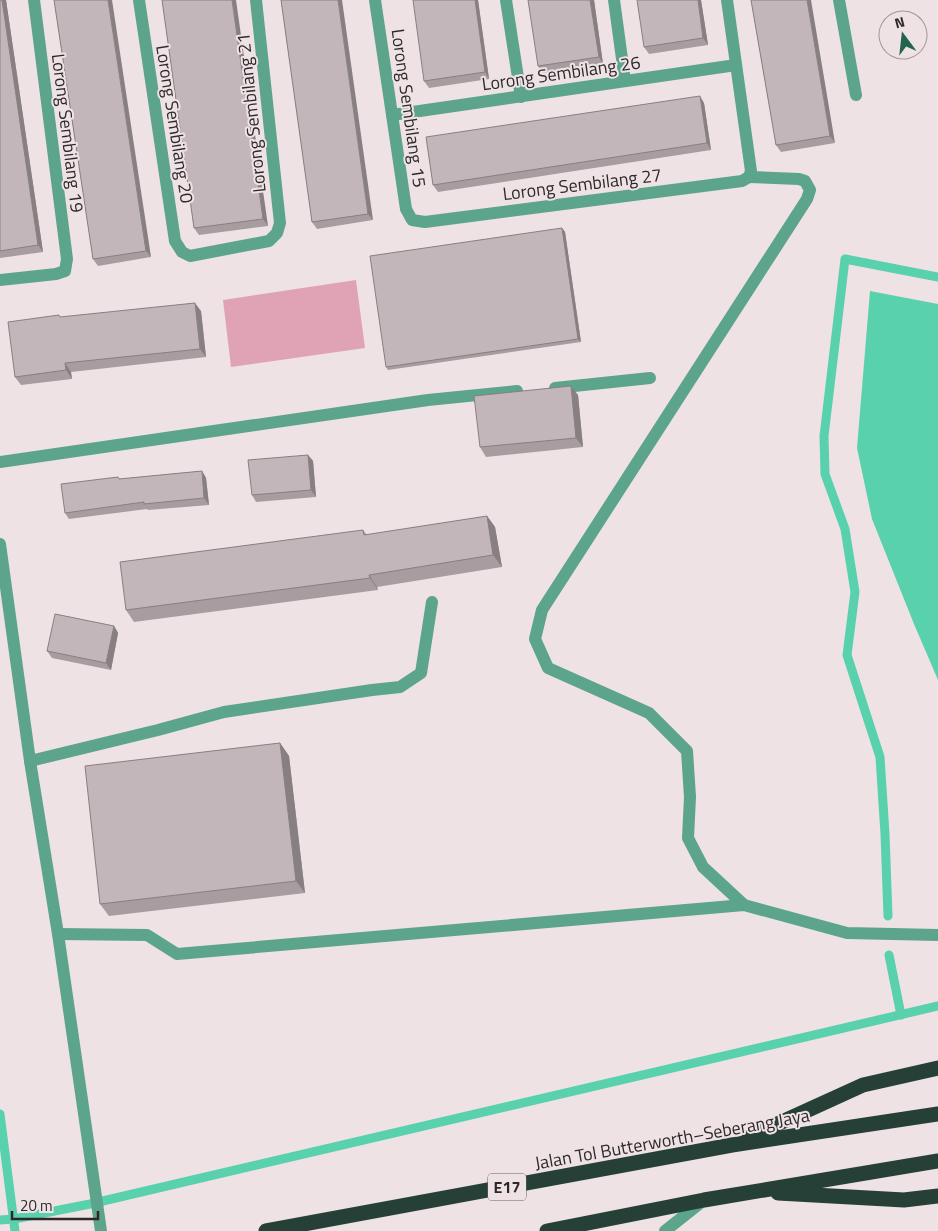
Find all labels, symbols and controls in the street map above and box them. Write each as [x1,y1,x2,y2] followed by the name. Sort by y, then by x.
[878,10,928,60] north arrow
[892,11,907,33] text: N
[384,27,434,189] street label: Lorong Sembilang 15
[229,32,273,194] street label: Lorong Sembilang 21
[149,43,201,205] street label: Lorong Sembilang 20
[480,48,642,98] street label: Lorong Sembilang 26
[45,52,91,214] street label: Lorong Sembilang 19
[501,161,663,207] street label: Lorong Sembilang 27
[533,1102,811,1176] street label: Jalan Tol Butterworth–Seberang Jaya
[488,1174,526,1200] road number: E17
[12,1188,99,1220] scale bar
[20,1194,53,1217] text: 20 m

